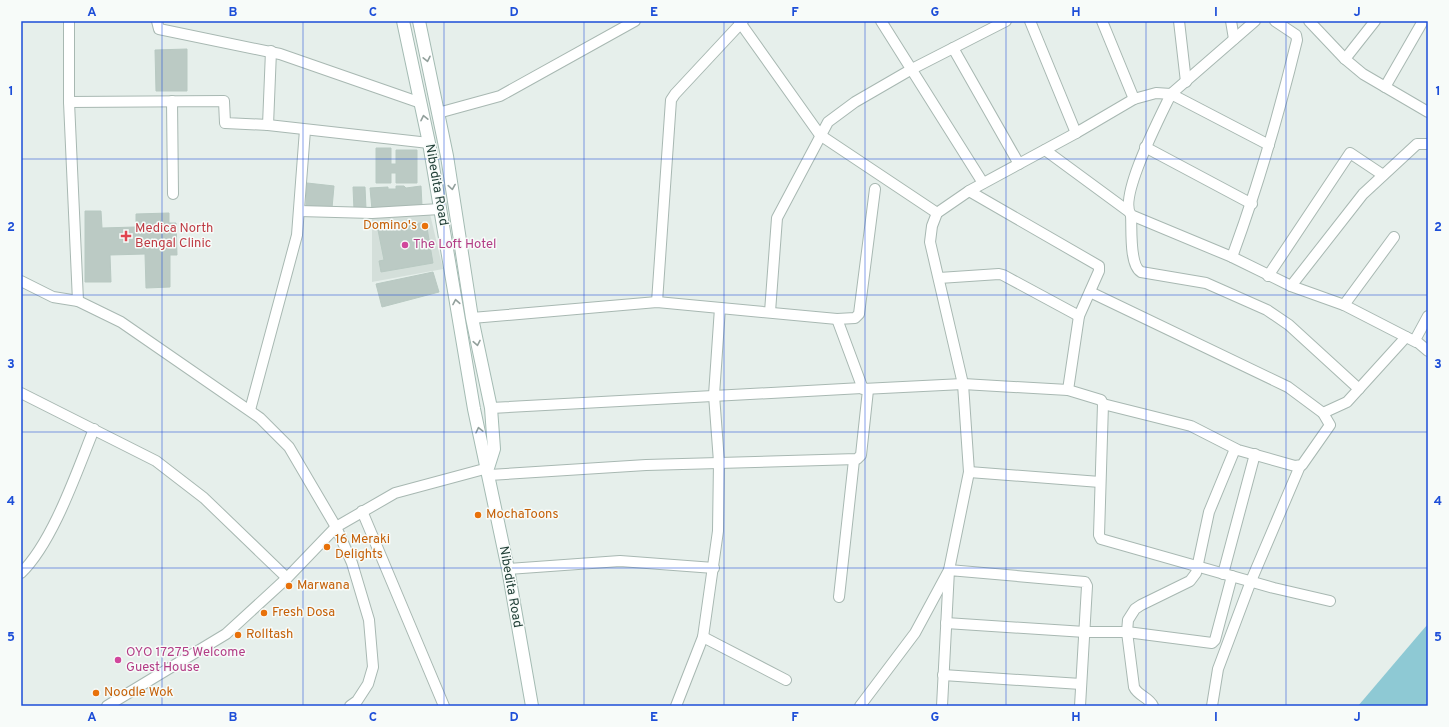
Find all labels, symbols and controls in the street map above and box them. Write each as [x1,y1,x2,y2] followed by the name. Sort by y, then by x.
[87,5,97,21] text: A
[229,5,238,21] text: B
[369,5,377,21] text: C
[509,5,519,21] text: D
[650,5,658,21] text: E
[791,5,799,21] text: F
[931,5,940,21] text: G
[1071,5,1081,21] text: H
[1214,5,1218,21] text: I
[1353,5,1361,21] text: J
[422,56,431,62] one-way arrow
[8,84,14,100] text: 1
[1435,84,1441,100] text: 1
[420,115,428,122] one-way arrow
[421,143,451,227] street label: Nibedita Road
[447,184,456,190] one-way arrow
[363,218,417,234] place label: Domino's
[7,220,15,236] text: 2
[1434,220,1442,236] text: 2
[135,221,213,252] place label: Medica North Bengal Clinic
[420,221,430,231] marker: Domino's
[120,230,132,242] marker: Medica North Bengal Clinic
[413,237,496,253] place label: The Loft Hotel
[400,240,410,250] marker: The Loft Hotel
[452,299,461,305] one-way arrow
[473,340,481,346] one-way arrow
[7,357,15,373] text: 3
[1434,357,1442,373] text: 3
[475,426,483,433] one-way arrow
[7,494,15,510] text: 4
[1434,494,1442,510] text: 4
[486,507,559,523] place label: MochaToons
[473,510,483,520] marker: MochaToons
[335,532,390,563] place label: 16 Meraki Delights
[322,542,332,552] marker: 16 Meraki Delights
[495,545,525,629] street label: Nibedita Road
[297,578,350,594] place label: Marwana
[284,581,294,591] marker: Marwana
[272,605,335,621] place label: Fresh Dosa
[259,608,269,618] marker: Fresh Dosa
[246,627,293,643] place label: Rolltash
[7,630,15,646] text: 5
[233,630,243,640] marker: Rolltash
[1434,630,1442,646] text: 5
[126,645,245,676] place label: OYO 17275 Welcome Guest House
[113,655,123,665] marker: OYO 17275 Welcome Guest House
[104,685,174,701] place label: Noodle Wok
[91,688,101,698] marker: Noodle Wok
[87,710,97,726] text: A
[229,710,238,726] text: B
[369,710,377,726] text: C
[509,710,519,726] text: D
[650,710,658,726] text: E
[791,710,799,726] text: F
[931,710,940,726] text: G
[1071,710,1081,726] text: H
[1214,710,1218,726] text: I
[1353,710,1361,726] text: J

